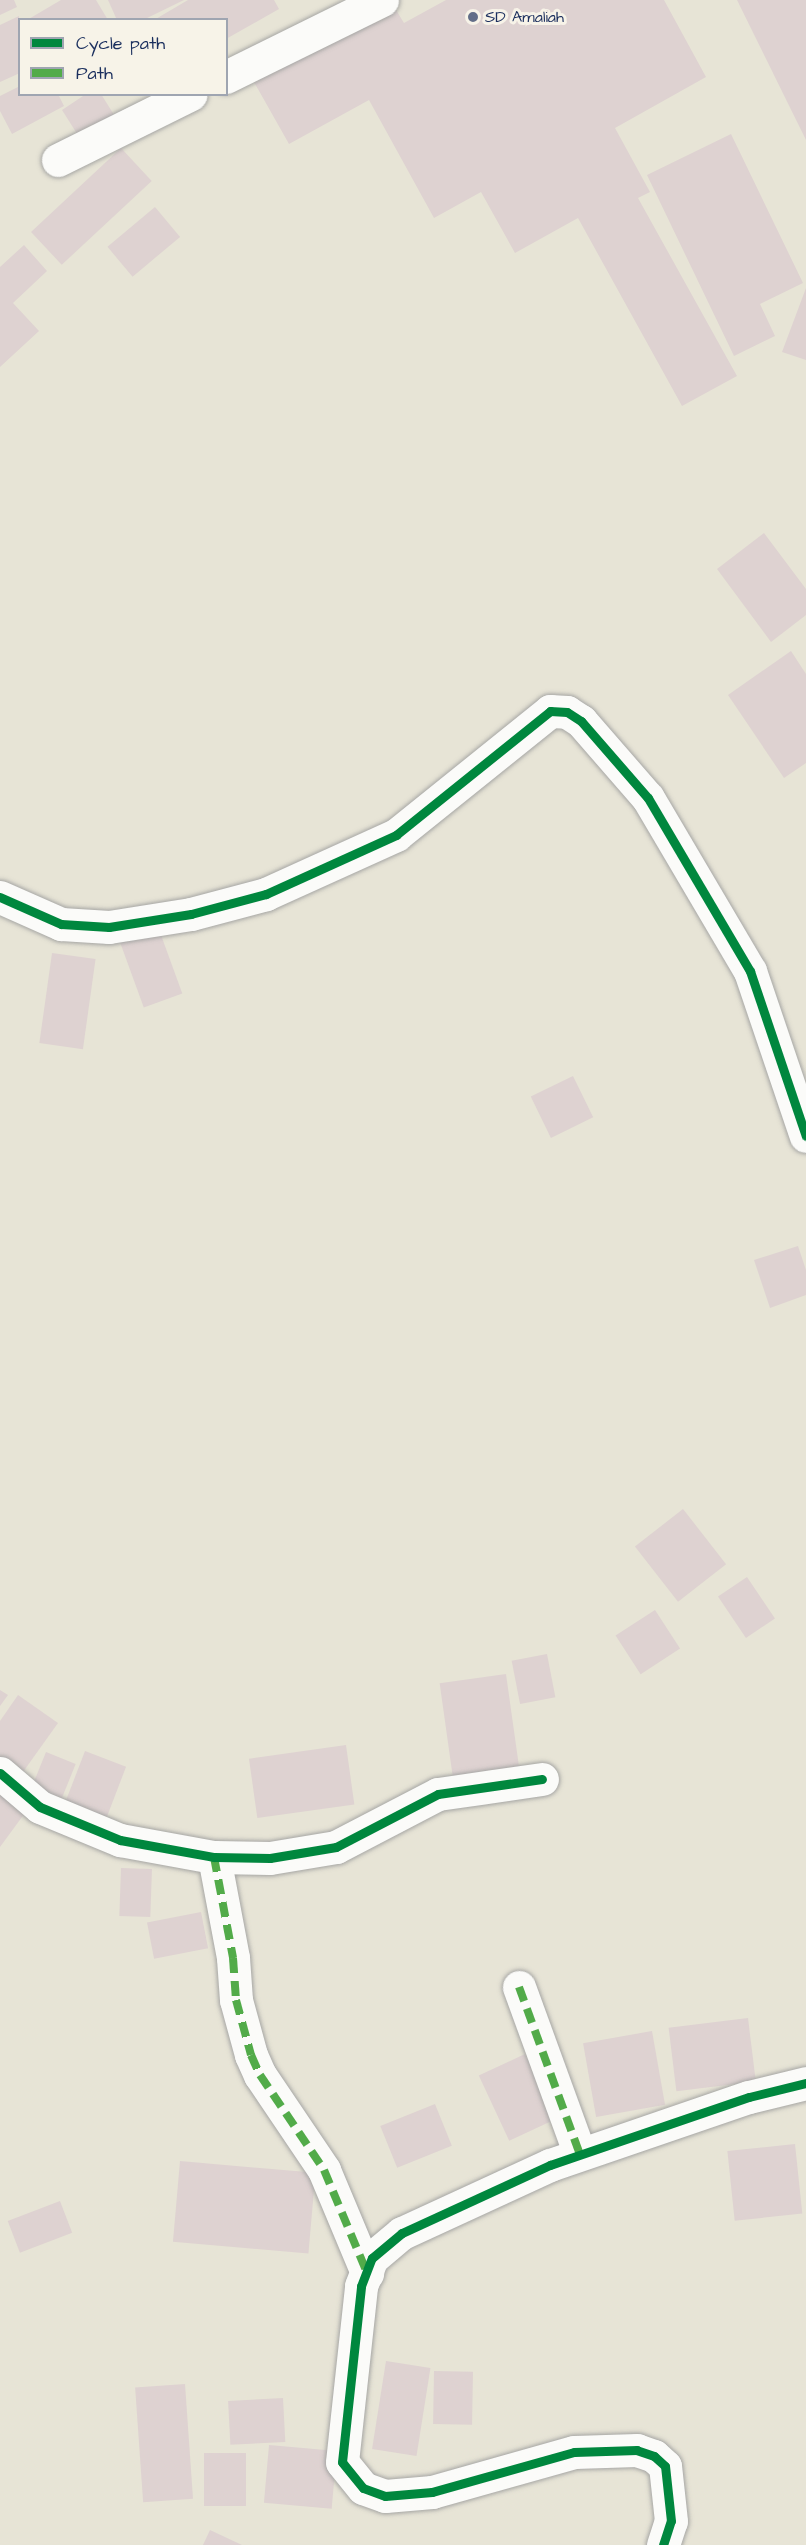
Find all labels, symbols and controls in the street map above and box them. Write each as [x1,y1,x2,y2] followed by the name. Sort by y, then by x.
[485,7,564,27] place label: SD Amaliah
[466,10,480,24] marker: SD Amaliah
[18,18,228,96] legend
[76,31,165,56] text: Cycle path
[76,61,113,86] text: Path

